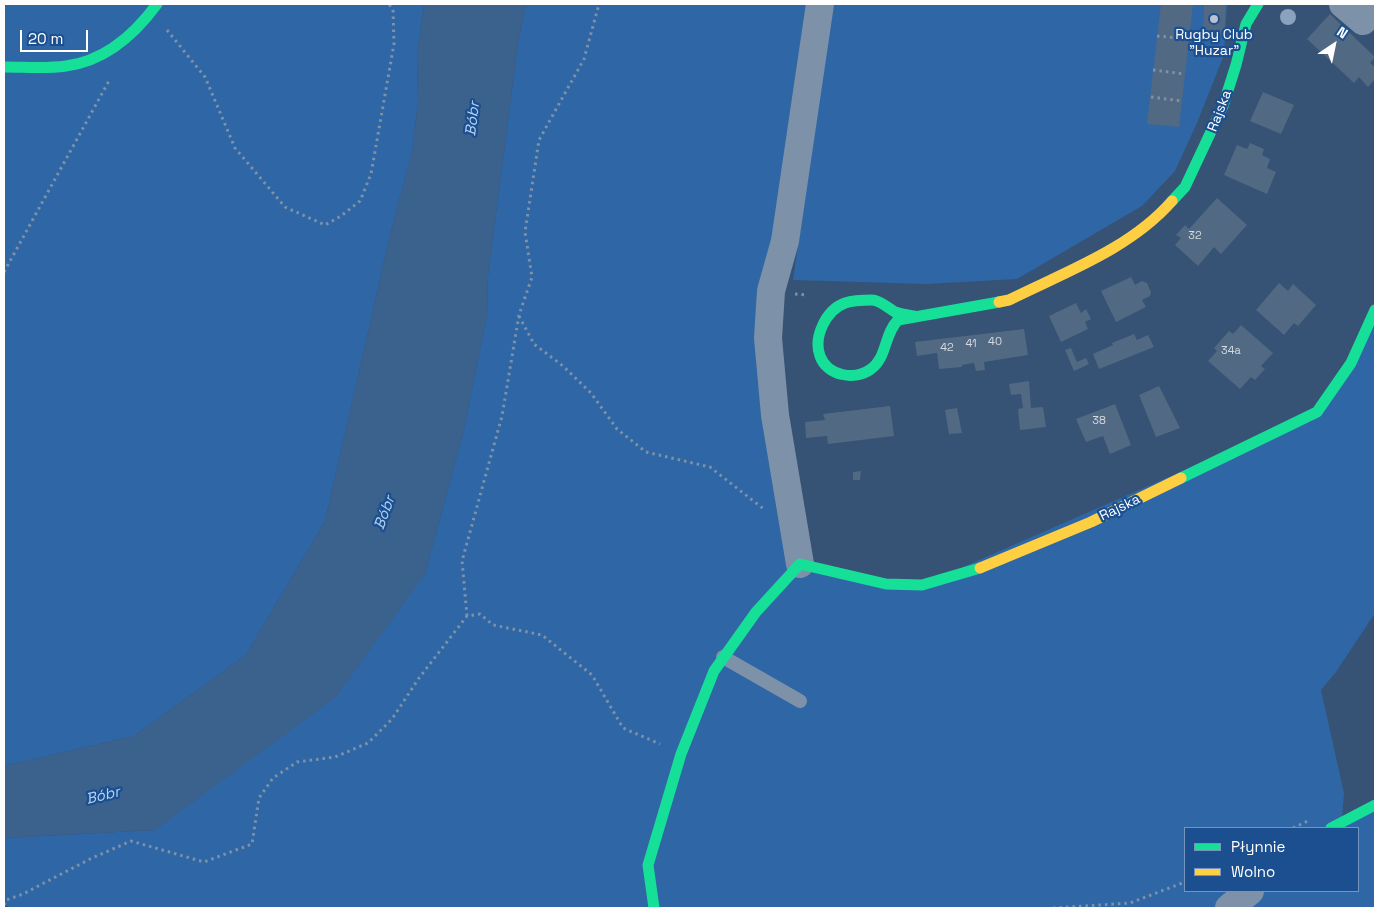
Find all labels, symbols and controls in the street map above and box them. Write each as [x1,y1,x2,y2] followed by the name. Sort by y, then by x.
[1208,13,1220,25] marker: Rugby Club "Huzar"
[22,20,90,52] scale bar
[1309,20,1359,70] north arrow
[1333,22,1351,43] text: N
[1175,27,1253,59] place label: Rugby Club "Huzar"
[28,29,63,48] text: 20 m
[1204,88,1236,134] street label: Rajska
[462,101,484,137] water label: Bóbr
[1188,229,1202,243] house number: 32
[988,335,1002,349] house number: 40
[965,337,977,351] house number: 41
[940,341,954,355] house number: 42
[1221,344,1241,358] house number: 34a
[1092,414,1106,428] house number: 38
[1097,491,1143,525] street label: Rajska
[371,494,399,532] water label: Bóbr
[84,783,122,809] water label: Bóbr
[1184,827,1359,892] legend
[1231,837,1285,856] text: Płynnie
[1231,862,1275,881] text: Wolno

